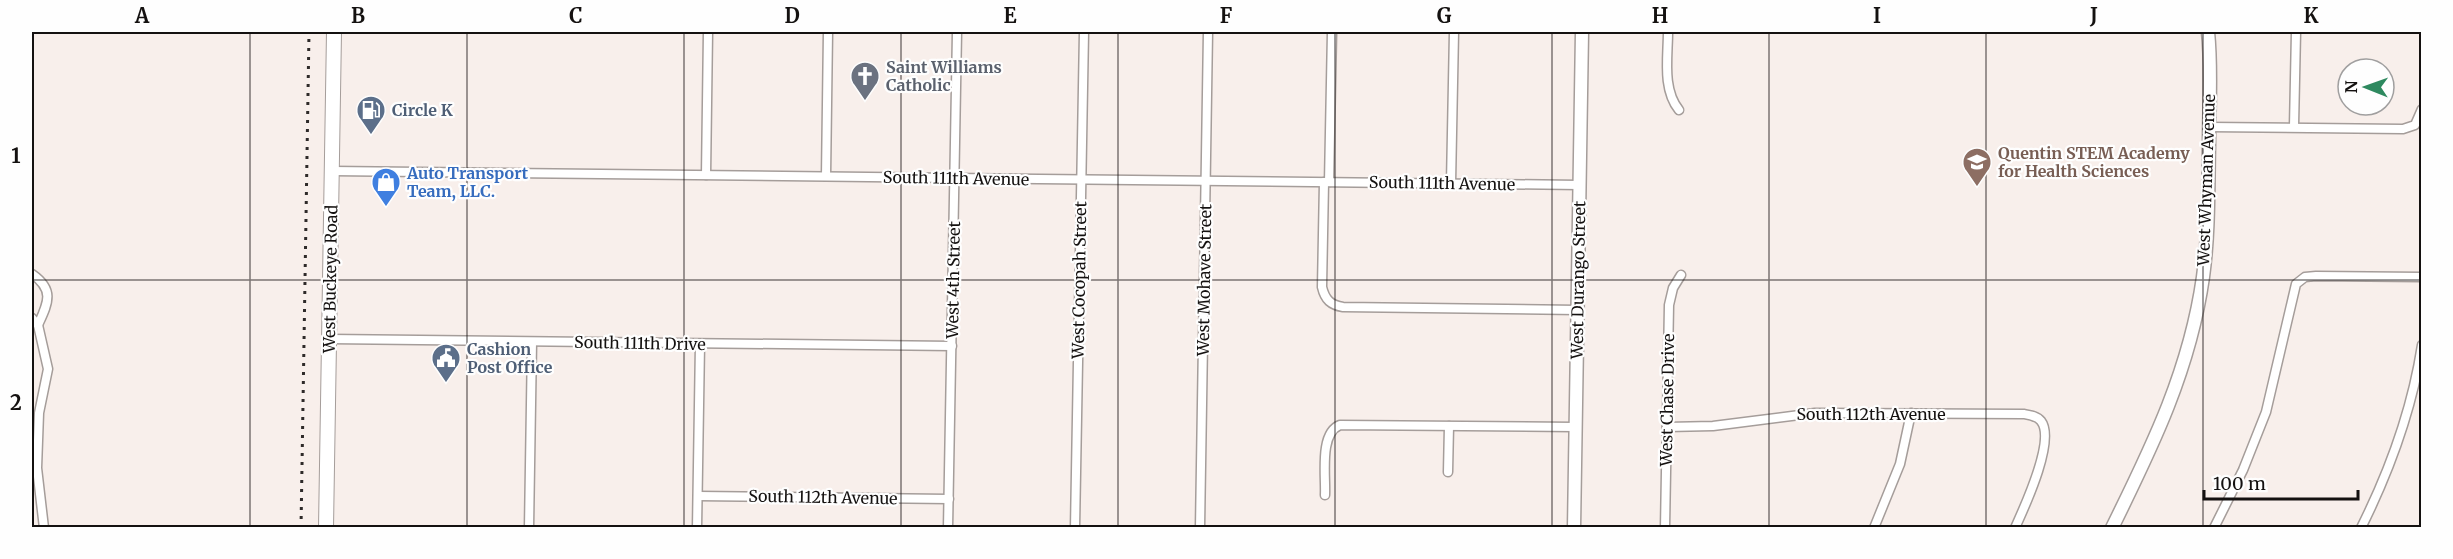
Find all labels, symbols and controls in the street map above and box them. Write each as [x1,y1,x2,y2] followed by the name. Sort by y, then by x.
[134,3,150,28] text: A
[351,3,365,28] text: B
[569,3,583,28] text: C
[784,3,800,28] text: D
[1003,3,1017,28] text: E
[1220,3,1233,28] text: F
[1437,3,1452,28] text: G
[1652,3,1668,28] text: H
[1873,3,1881,28] text: I
[2089,3,2098,28] text: J
[2304,3,2319,28] text: K
[886,57,1002,95] place label: Saint Williams Catholic
[2336,57,2396,117] north arrow
[849,60,881,102] church icon: Saint Williams Catholic
[2341,80,2361,93] text: N
[355,94,387,136] fuel station icon: Circle K
[2193,94,2219,267] street label: West Whyman Avenue
[392,100,453,120] place label: Circle K
[11,143,21,168] text: 1
[1998,143,2190,181] place label: Quentin STEM Academy for Health Sciences
[1961,146,1993,188] school or university icon: Quentin STEM Academy for Health Sciences
[406,163,529,202] place label: Auto Transport Team, LLC.
[370,166,402,208] shop icon: Auto Transport Team, LLC.
[883,167,1029,189] street label: South 111th Avenue
[1369,172,1515,194] street label: South 111th Avenue
[1068,200,1090,360] street label: West Cocopah Street
[1567,200,1589,360] street label: West Durango Street
[1193,203,1215,357] street label: West Mohave Street
[319,204,341,354] street label: West Buckeye Road
[942,220,964,340] street label: West 4th Street
[574,332,706,354] street label: South 111th Drive
[1656,333,1678,468] street label: West Chase Drive
[467,339,553,377] place label: Cashion Post Office
[430,342,462,384] public building icon: Cashion Post Office
[10,390,22,415] text: 2
[1796,404,1946,424] street label: South 112th Avenue
[2204,463,2358,501] scale bar
[2213,472,2266,495] text: 100 m
[748,486,898,508] street label: South 112th Avenue

